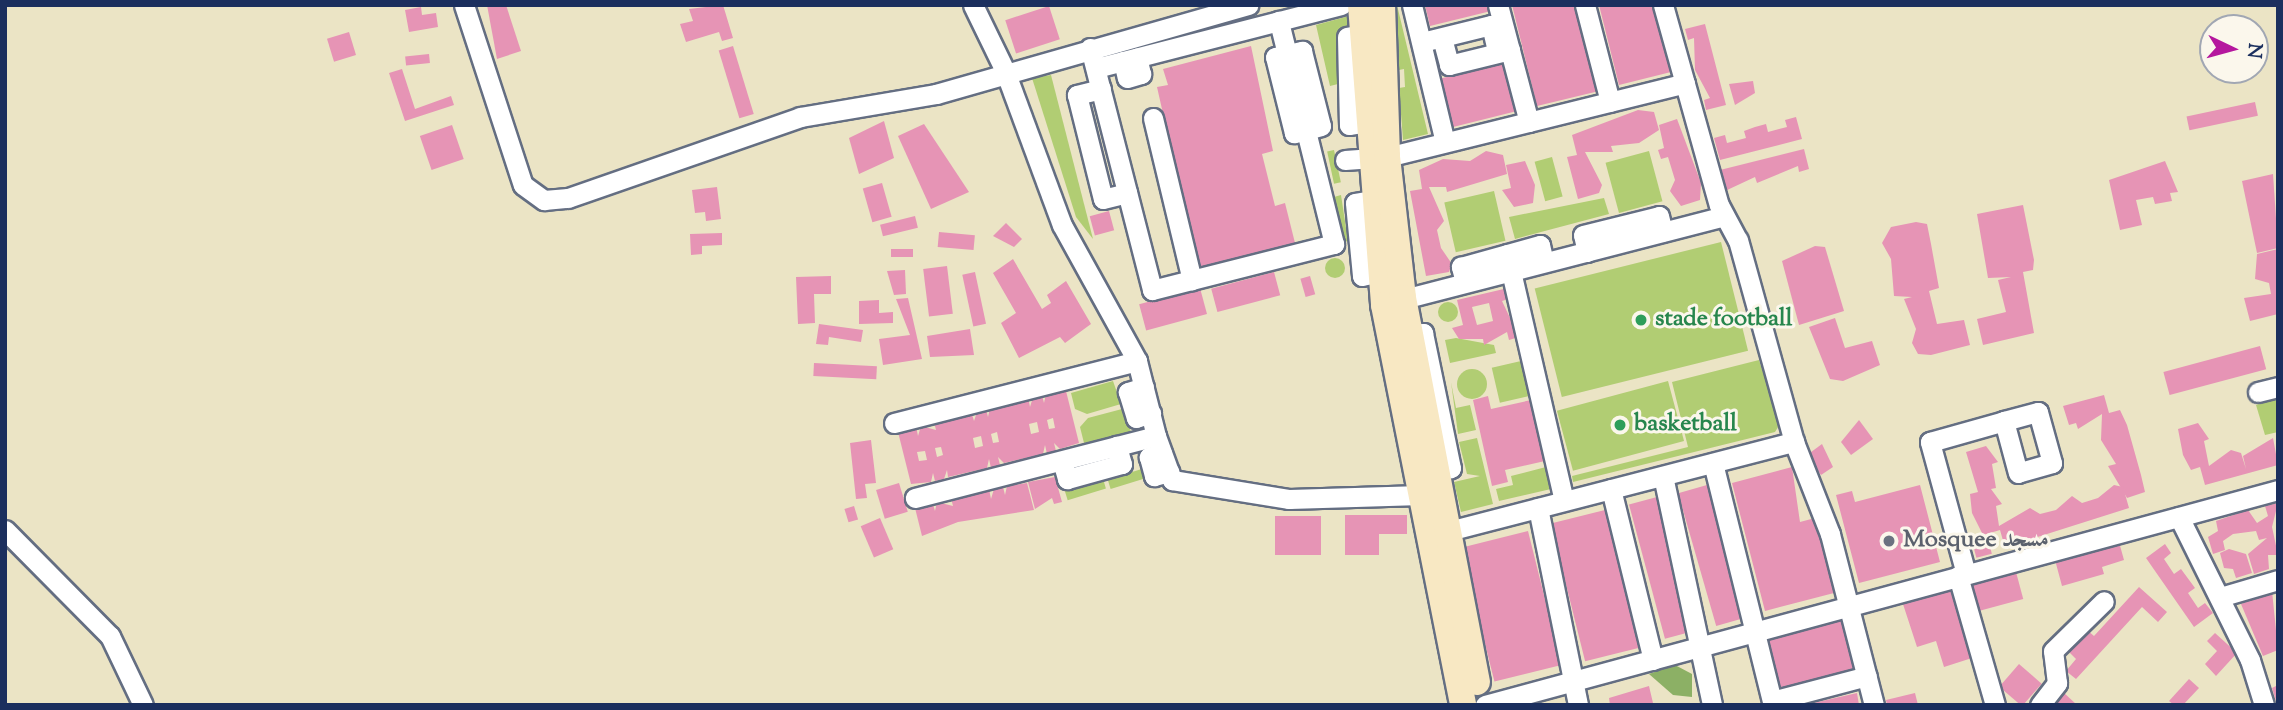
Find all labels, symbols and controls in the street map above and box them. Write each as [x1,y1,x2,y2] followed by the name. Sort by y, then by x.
[2199,14,2269,84] north arrow
[2239,42,2268,59] text: N
[1655,306,1792,334] place label: stade football
[1633,312,1649,328] marker: stade football
[1634,411,1737,439] place label: basketball
[1612,417,1628,433] marker: basketball
[1903,527,2049,555] place label: Mosquee مسجد
[1881,533,1897,549] marker: Mosquee مسجد

